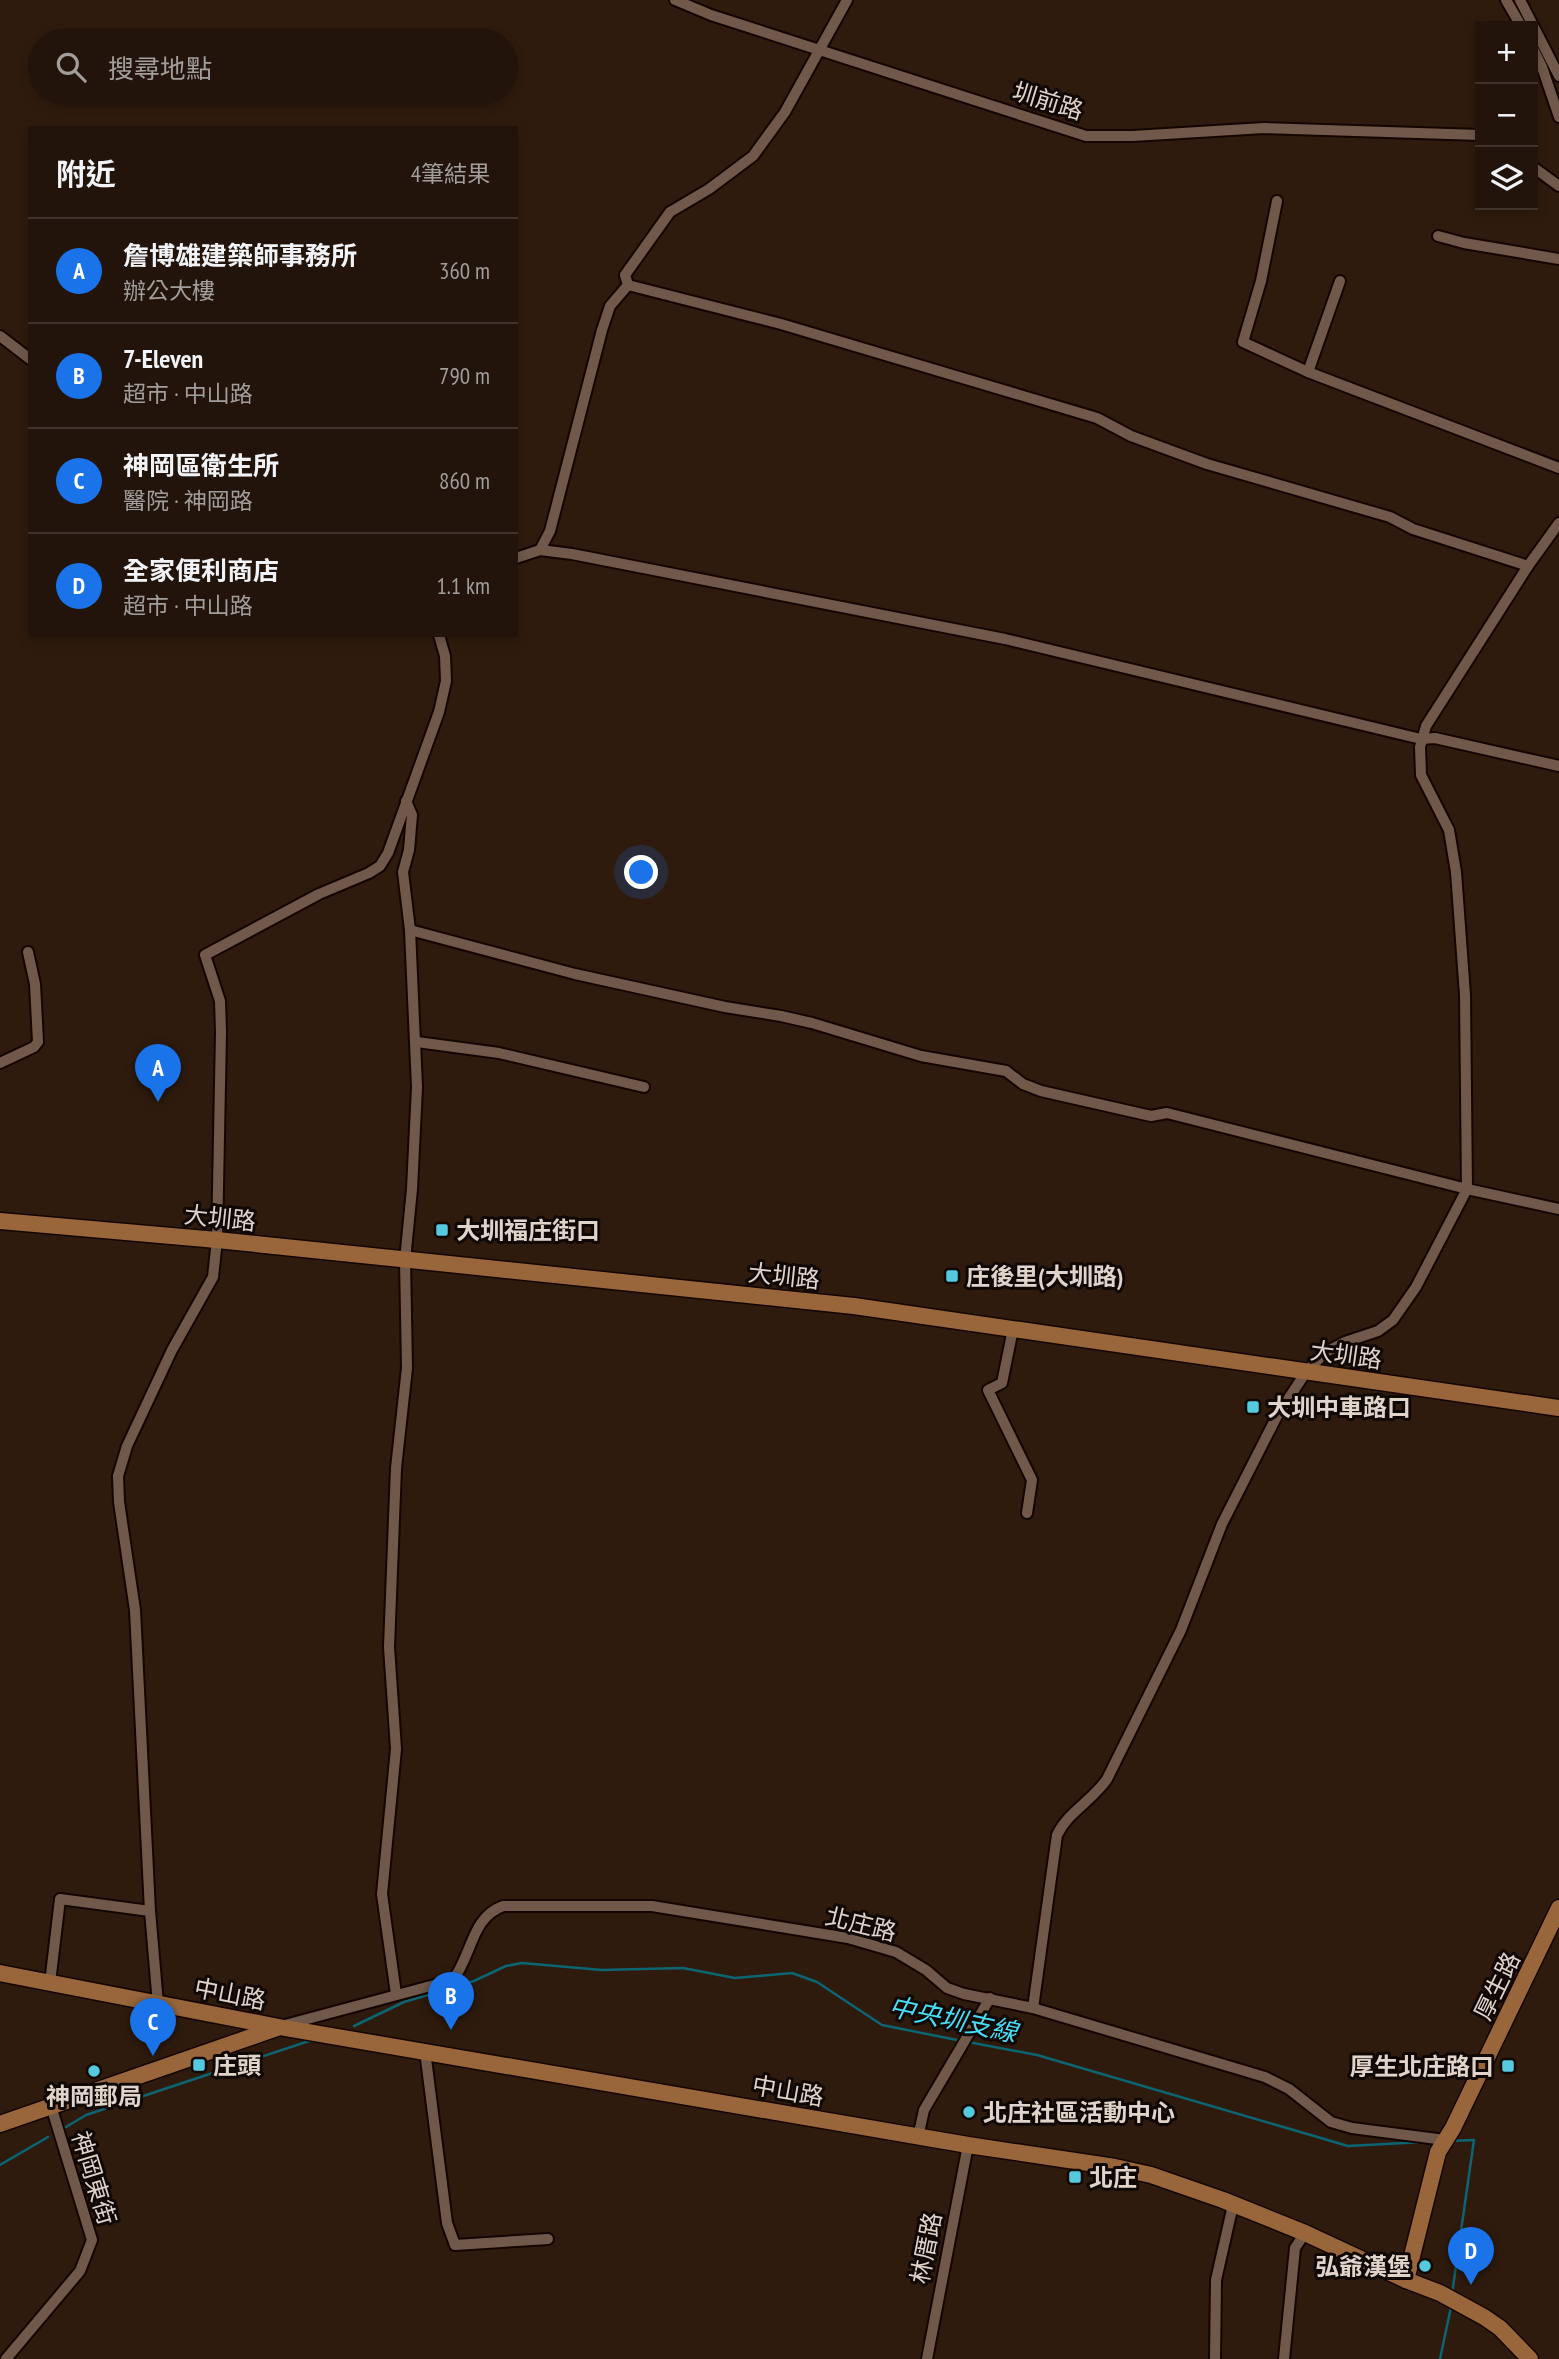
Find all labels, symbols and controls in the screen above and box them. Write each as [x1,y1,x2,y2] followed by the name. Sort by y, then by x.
[1475,21,1538,210] map controls
[1475,21,1538,84] button: +
[28,28,518,105] search box
[52,48,90,86] icon: search
[108,52,212,85] text: 搜尋地點
[1009,76,1087,126] street label: 圳前路
[1475,84,1538,147] button: −
[1475,147,1538,210] button: layers
[56,154,116,193] text: 附近
[411,159,490,188] text: 4筆結果
[123,239,357,272] text: 詹博雄建築師事務所
[73,256,85,285] text: A
[439,256,490,285] text: 360 m
[123,276,215,305] text: 辦公大樓
[123,342,203,375] text: 7-Eleven
[73,361,85,390] text: B
[439,361,490,390] text: 790 m
[123,379,253,408] text: 超市 · 中山路
[123,449,279,482] text: 神岡區衛生所
[74,466,84,495] text: C
[439,466,490,495] text: 860 m
[123,486,253,515] text: 醫院 · 神岡路
[123,554,279,587] text: 全家便利商店
[73,571,85,600] text: D
[436,571,490,600] text: 1.1 km
[123,591,253,620] text: 超市 · 中山路
[624,855,658,889] your location
[135,1044,181,1102] pin: A
[183,1199,257,1237] street label: 大圳路
[456,1215,600,1246] place label: 大圳福庄街口
[434,1222,450,1238] marker: 大圳福庄街口
[747,1257,821,1295] street label: 大圳路
[966,1261,1123,1292] place label: 庄後里(大圳路)
[944,1268,960,1284] marker: 庄後里(大圳路)
[1308,1335,1384,1375] street label: 大圳路
[1267,1392,1411,1423] place label: 大圳中車路口
[1245,1399,1261,1415] marker: 大圳中車路口
[822,1900,900,1948] street label: 北庄路
[1467,1947,1527,2025] street label: 厚生路
[192,1972,268,2016] street label: 中山路
[428,1972,474,2030] pin: B
[886,1989,1023,2049] water label: 中央圳支線
[130,1998,176,2056] pin: C
[213,2050,261,2081] place label: 庄頭
[1350,2051,1494,2082] place label: 厚生北庄路口
[191,2057,207,2073] marker: 庄頭
[1500,2058,1516,2074] marker: 厚生北庄路口
[86,2063,102,2079] marker: 神岡郵局
[750,2069,826,2113] street label: 中山路
[46,2081,142,2112] place label: 神岡郵局
[983,2097,1175,2128] place label: 北庄社區活動中心
[961,2104,977,2120] marker: 北庄社區活動中心
[65,2128,123,2228] street label: 神岡東街
[1089,2162,1137,2193] place label: 北庄
[1067,2169,1083,2185] marker: 北庄
[904,2210,948,2286] street label: 林厝路
[1448,2227,1494,2285] pin: D
[1315,2251,1411,2282] place label: 弘爺漢堡
[1417,2258,1433,2274] marker: 弘爺漢堡

